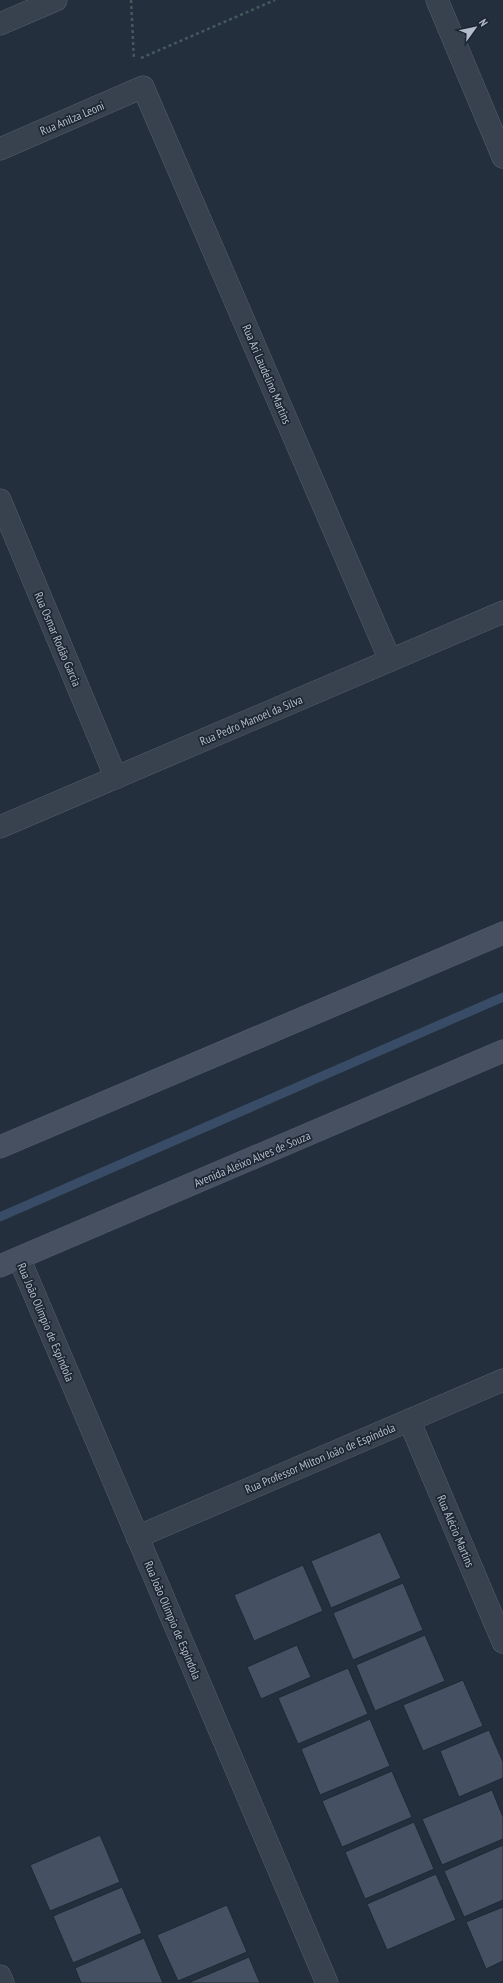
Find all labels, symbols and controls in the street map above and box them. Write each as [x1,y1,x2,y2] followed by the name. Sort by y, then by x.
[455,8,495,48] north arrow
[476,16,491,29] text: N
[38,98,106,138] street label: Rua Anilza Leoni
[239,322,295,426] street label: Rua Ari Laudelino Martins
[31,589,85,689] street label: Rua Osmar Rodão Garcia
[197,691,305,748] street label: Rua Pedro Manoel da Silva
[191,1128,313,1190] street label: Avenida Aleixo Alves de Souza
[14,1261,78,1384] street label: Rua João Olímpio de Espíndola
[243,1419,398,1496] street label: Rua Professor Milton João de Espíndola
[434,1493,478,1569] street label: Rua Alécio Martins
[141,1559,205,1682] street label: Rua João Olímpio de Espíndola

